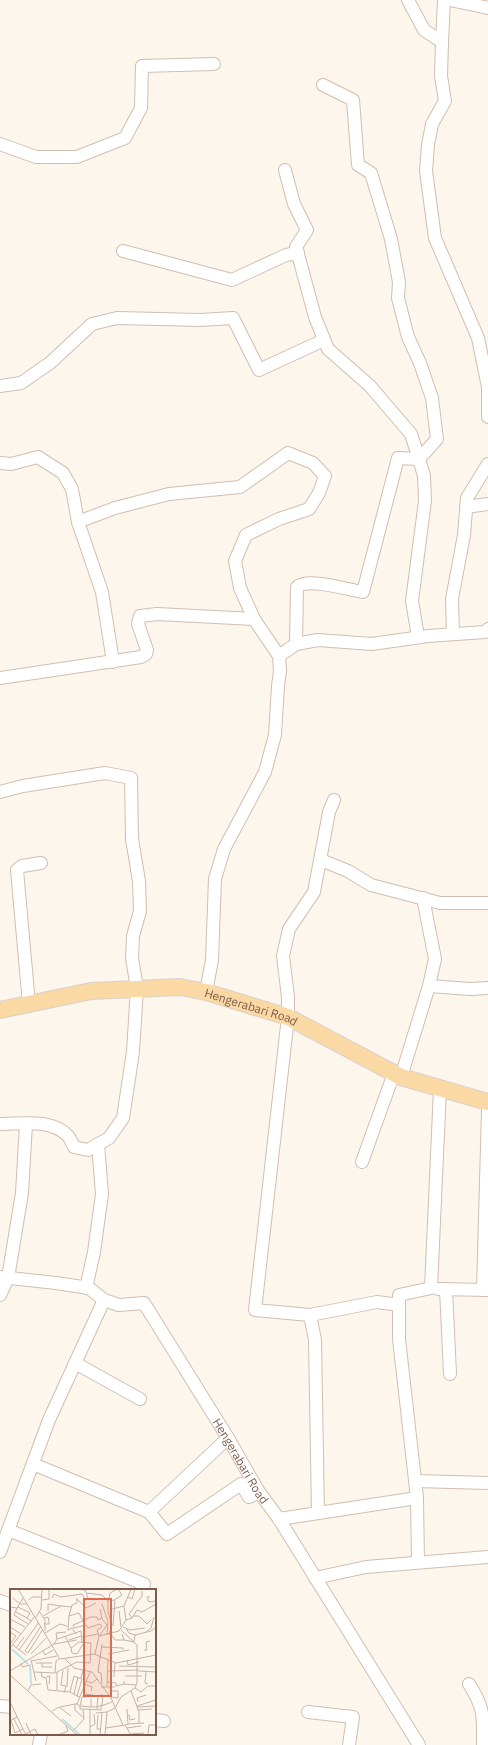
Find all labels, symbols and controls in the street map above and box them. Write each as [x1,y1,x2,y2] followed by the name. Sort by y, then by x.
[203,985,300,1028] street label: Hengerabari Road
[210,1415,272,1506] street label: Hengerabari Road
[10,1589,156,1735] inset map

